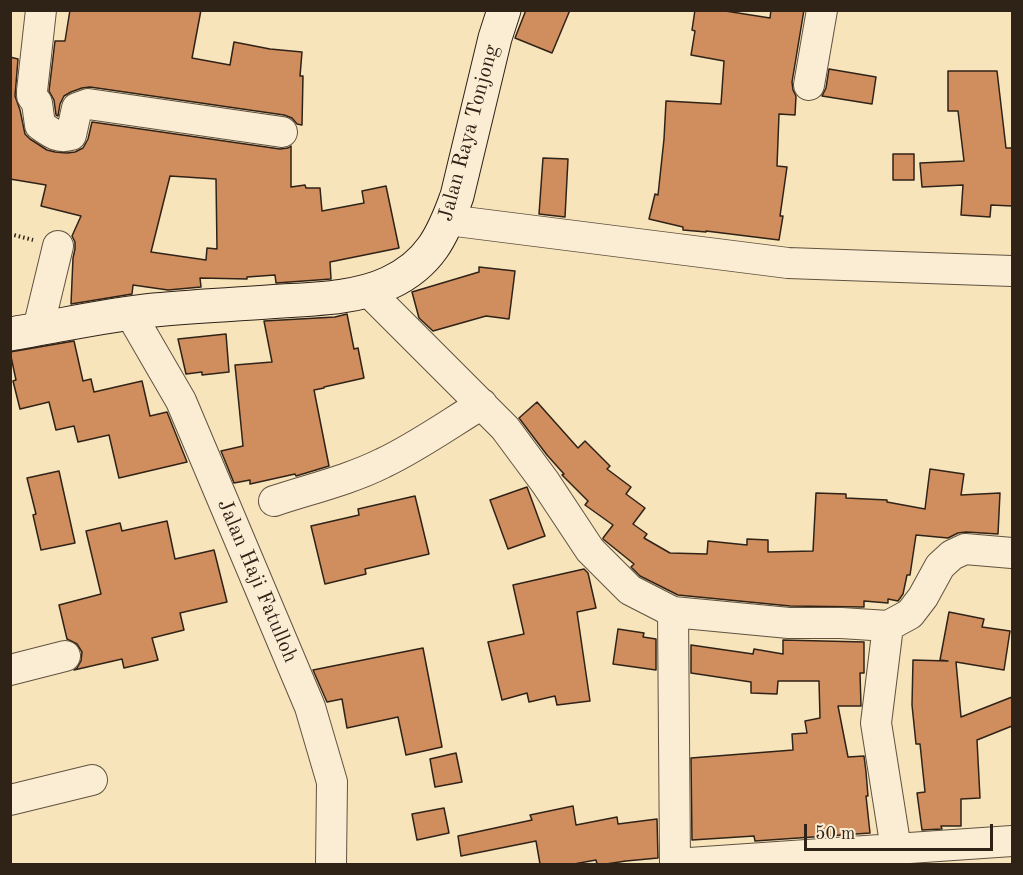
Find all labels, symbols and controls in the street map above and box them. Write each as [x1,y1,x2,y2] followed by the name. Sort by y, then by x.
[433,42,505,224] street label: Jalan Raya Tonjong
[211,495,303,667] street label: Jalan Haji Fatulloh
[807,812,996,850] scale bar
[815,825,855,843] text: 50 m

